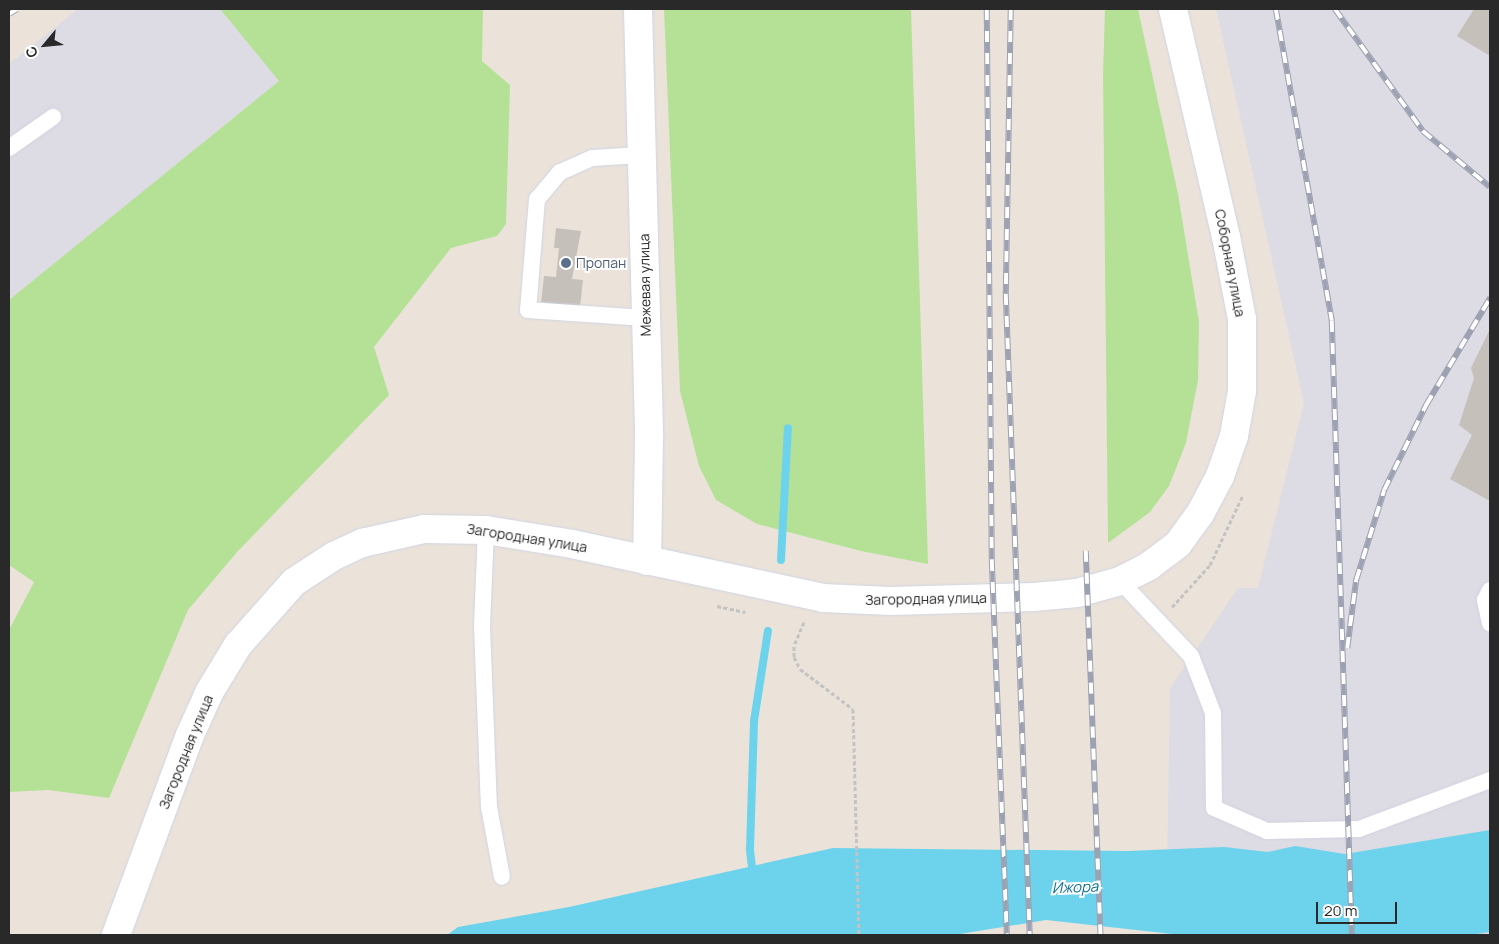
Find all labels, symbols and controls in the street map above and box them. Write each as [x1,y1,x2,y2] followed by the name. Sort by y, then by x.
[20,20,70,70] north arrow
[20,43,42,61] text: С
[1211,208,1249,318] street label: Соборная улица
[636,234,654,336] street label: Межевая улица
[576,255,626,271] place label: Пропан
[560,257,572,269] marker: Пропан
[466,520,588,556] street label: Загородная улица
[865,590,987,608] street label: Загородная улица
[155,692,217,812] street label: Загородная улица
[1051,877,1099,897] water label: Ижора
[1319,892,1400,924] scale bar
[1324,900,1357,921] text: 20 m

